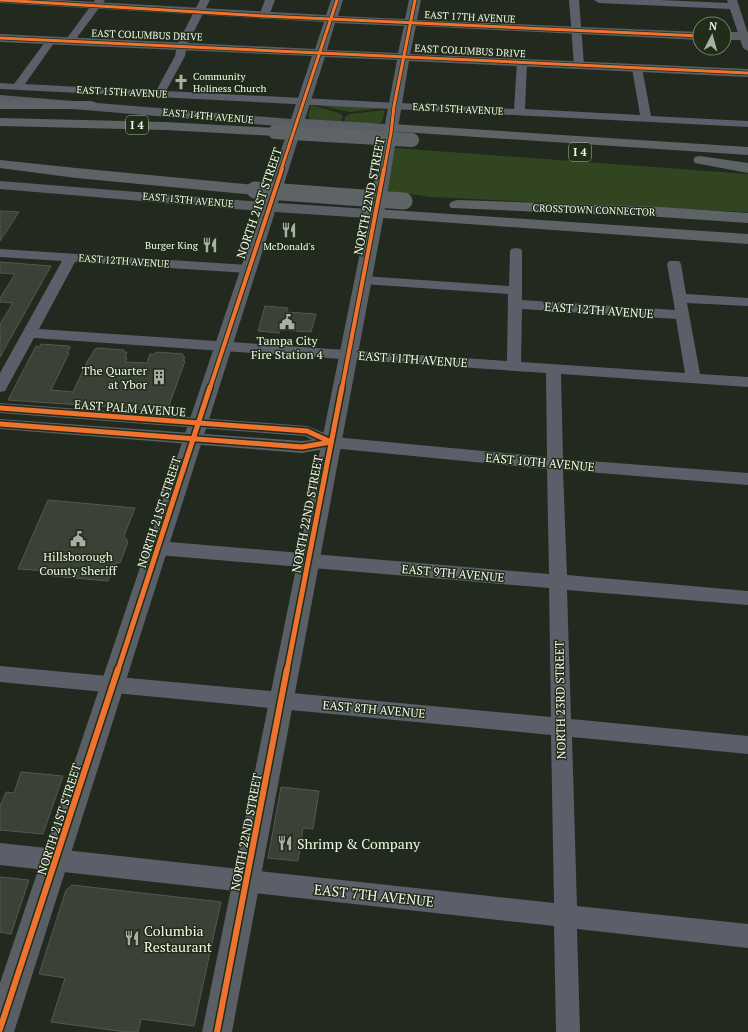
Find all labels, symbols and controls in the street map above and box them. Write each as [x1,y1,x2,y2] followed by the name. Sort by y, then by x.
[424,8,516,26] street label: EAST 17TH AVENUE
[692,16,732,56] north arrow
[708,19,719,34] text: N
[91,27,203,43] street label: EAST COLUMBUS DRIVE
[414,42,526,60] street label: EAST COLUMBUS DRIVE
[193,70,266,95] place label: Community Holiness Church
[172,73,190,91] church icon: Community Holiness Church
[76,83,168,101] street label: EAST 15TH AVENUE
[412,100,504,118] street label: EAST 15TH AVENUE
[162,106,254,126] street label: EAST 14TH AVENUE
[126,116,148,134] road number: I 4
[350,135,388,256] street label: NORTH 22ND STREET
[569,143,591,161] road number: I 4
[233,145,285,260] street label: NORTH 21ST STREET
[142,190,234,210] street label: EAST 13TH AVENUE
[532,201,656,219] street label: CROSSTOWN CONNECTOR
[280,221,298,239] restaurant icon: McDonald's
[201,236,219,254] restaurant icon: Burger King
[145,239,199,252] place label: Burger King
[263,240,315,253] place label: McDonald's
[78,251,170,271] street label: EAST 12TH AVENUE
[544,299,654,321] street label: EAST 12TH AVENUE
[278,313,296,331] public building icon: Tampa City Fire Station 4
[251,333,323,362] place label: Tampa City Fire Station 4
[358,348,468,370] street label: EAST 11TH AVENUE
[82,363,147,392] place label: The Quarter at Ybor
[150,368,168,386] building icon: The Quarter at Ybor
[74,397,186,419] street label: EAST PALM AVENUE
[485,450,595,474] street label: EAST 10TH AVENUE
[288,453,326,574] street label: NORTH 22ND STREET
[134,454,184,570] street label: NORTH 21ST STREET
[69,530,87,548] public building icon: Hillsborough County Sheriff
[39,549,118,578] place label: Hillsborough County Sheriff
[401,561,505,585] street label: EAST 9TH AVENUE
[551,640,569,759] street label: NORTH 23RD STREET
[322,697,426,721] street label: EAST 8TH AVENUE
[34,761,84,877] street label: NORTH 21ST STREET
[227,771,265,892] street label: NORTH 22ND STREET
[276,834,294,852] restaurant icon: Shrimp & Company
[297,834,421,853] place label: Shrimp & Company
[313,879,435,911] street label: EAST 7TH AVENUE
[144,921,213,956] place label: Columbia Restaurant
[123,929,141,947] restaurant icon: Columbia Restaurant

